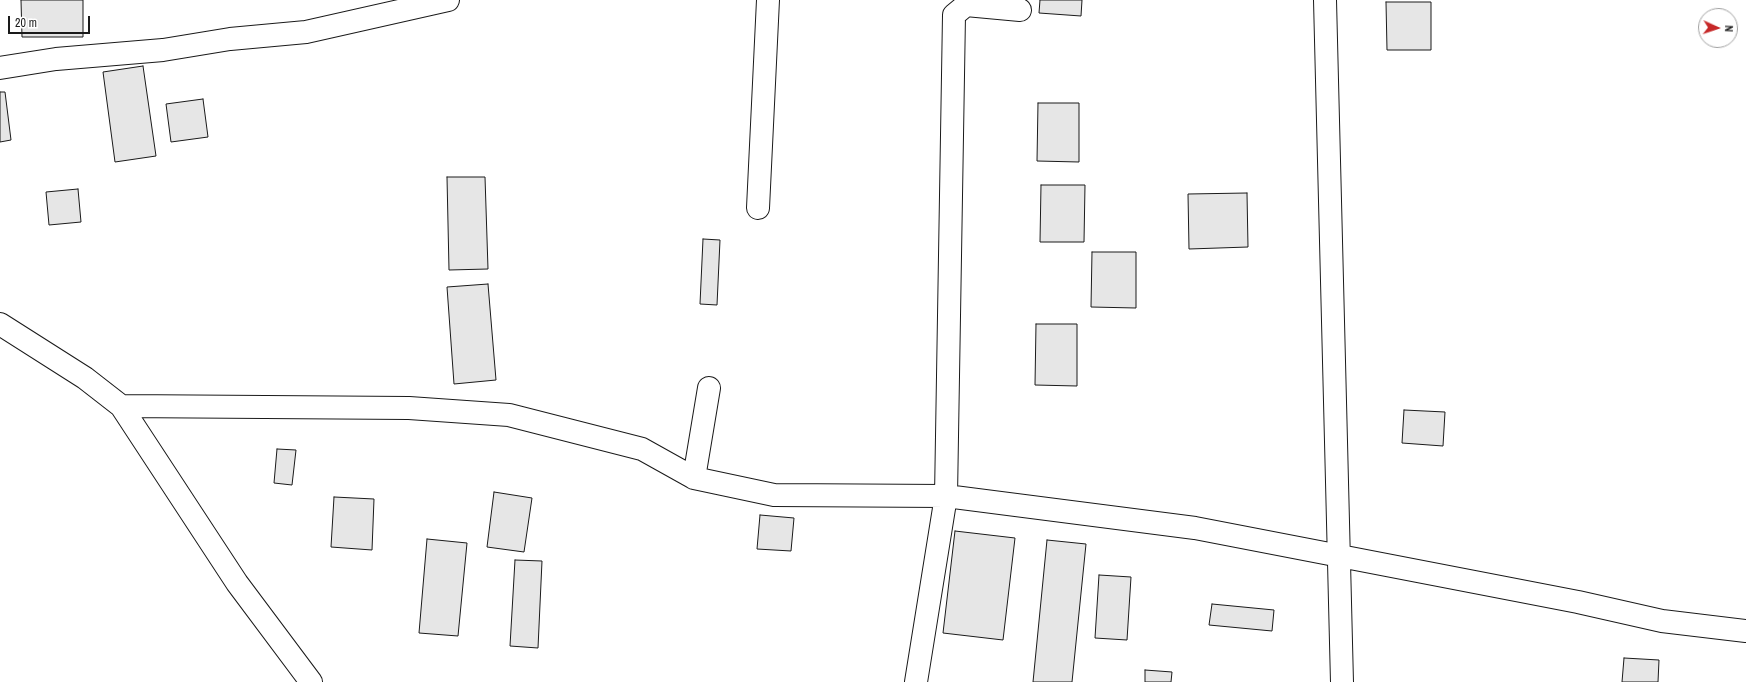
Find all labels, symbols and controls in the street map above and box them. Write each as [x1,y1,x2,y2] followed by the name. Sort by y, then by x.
[10,8,92,34] scale bar
[1698,8,1738,48] north arrow
[15,15,37,31] text: 20 m
[1722,25,1736,32] text: N

